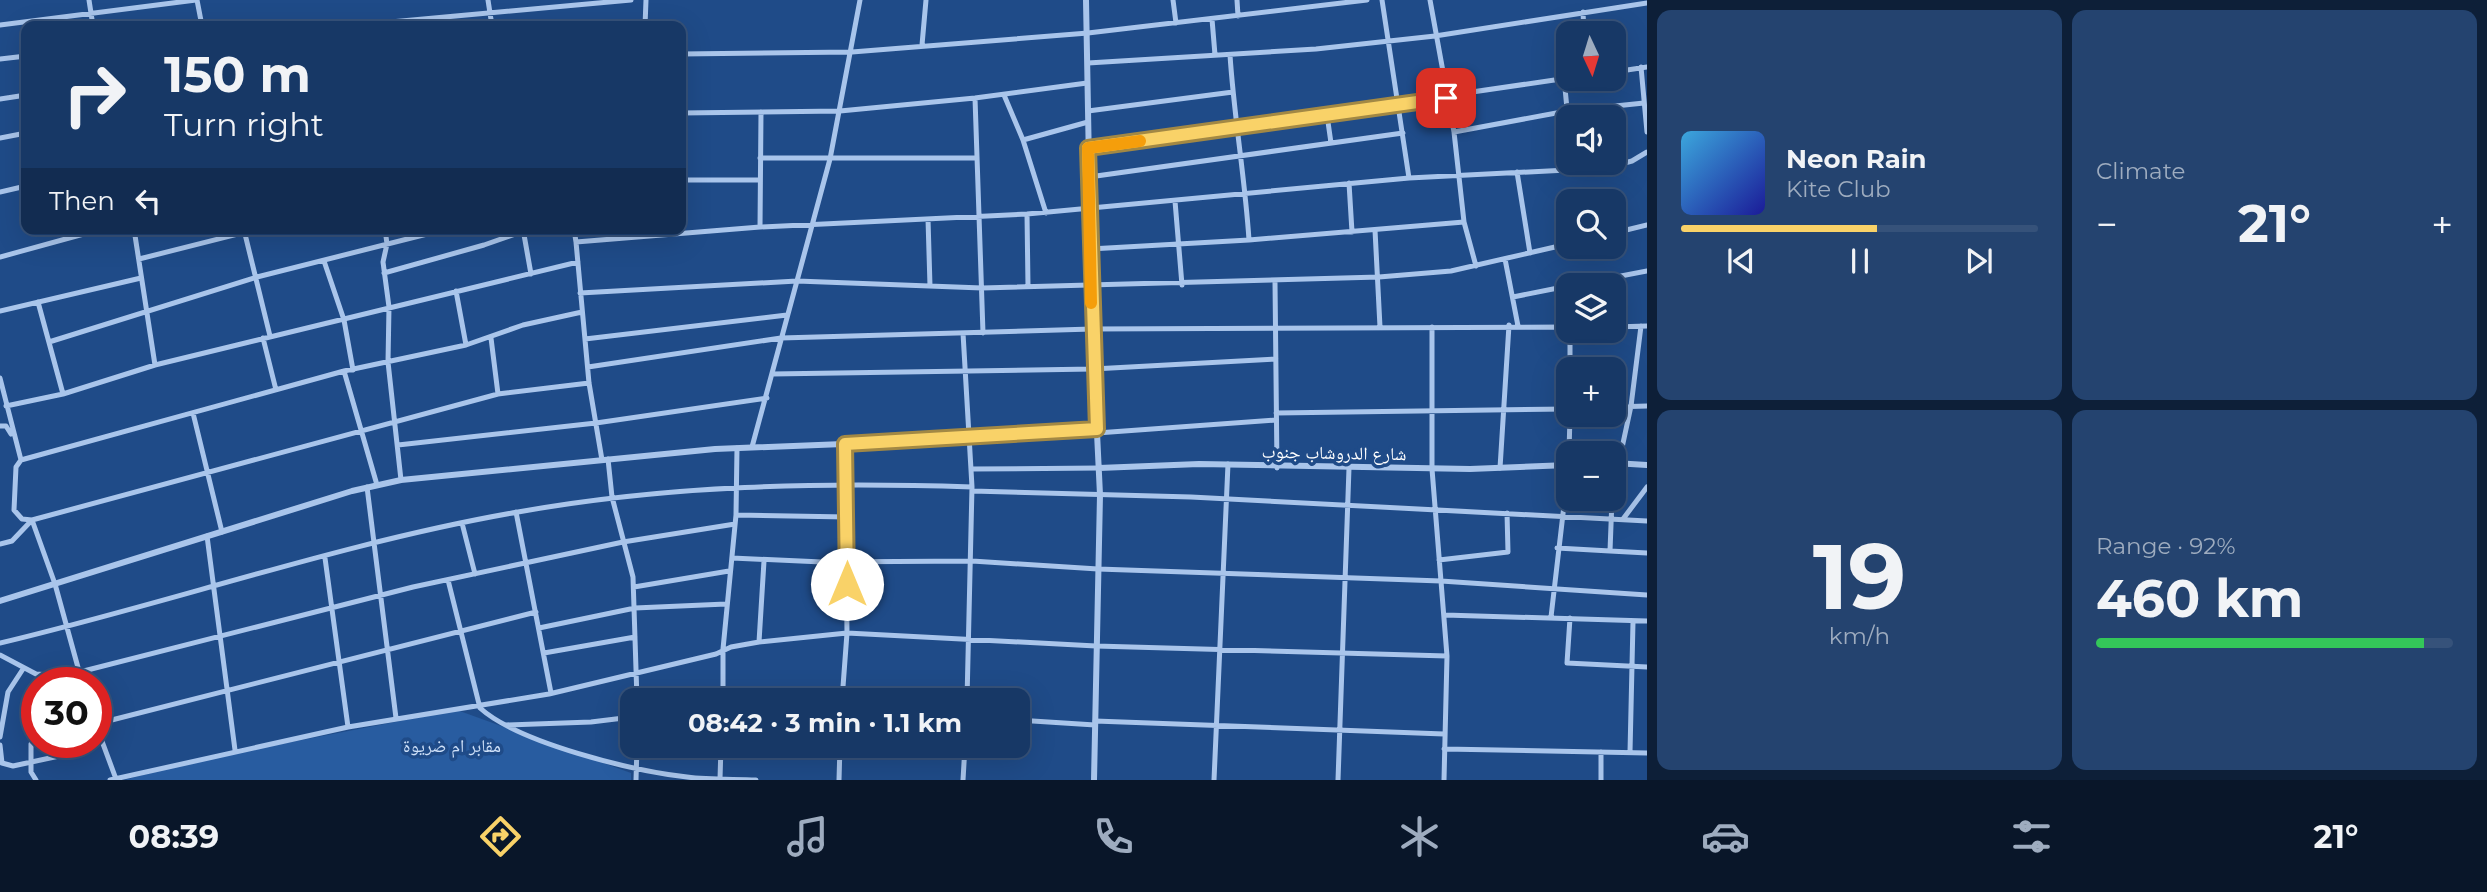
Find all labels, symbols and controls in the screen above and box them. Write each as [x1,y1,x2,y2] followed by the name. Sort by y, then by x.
[1556,21,1626,91] north arrow
[1556,21,1626,511] map controls
[164,45,311,104] text: 150 m
[49,49,140,140] icon: right
[1416,68,1476,128] pin
[1427,79,1465,117] icon: arrive
[164,105,324,144] text: Turn right
[1556,105,1626,175] button: sound
[1786,143,1927,175] text: Neon Rain
[2096,157,2185,185] text: Climate
[1786,175,1891,203] text: Kite Club
[129,182,167,220] icon: left
[49,185,115,217] text: Then
[1556,189,1626,259] button: search
[2238,192,2311,255] text: 21°
[2096,201,2118,248] text: −
[2431,201,2453,248] text: +
[1722,242,1760,280] icon: previous
[1841,242,1879,280] icon: pause
[1960,242,1998,280] icon: next
[1556,273,1626,343] button: layers
[1556,357,1626,427] button: +
[1261,441,1407,465] street label: شارع الدروشاب جنوب
[1556,441,1626,511] button: −
[1813,521,1906,632] text: 19
[2096,532,2236,560] text: Range · 92%
[810,547,884,621] position arrow
[2096,567,2303,630] text: 460 km
[1829,622,1890,650] text: km/h
[21,667,112,758] speed limit sign: 30
[688,707,962,739] text: 08:42 · 3 min · 1.1 km
[403,735,501,758] park label: مقابر ام ضريوة
[476,812,525,861] icon: directions
[783,812,832,861] icon: music
[1089,812,1138,861] icon: phone
[1395,812,1444,861] icon: climate
[1701,812,1750,861] icon: car
[2007,812,2056,861] icon: filters
[129,817,219,856] text: 08:39
[2314,817,2358,856] text: 21°

